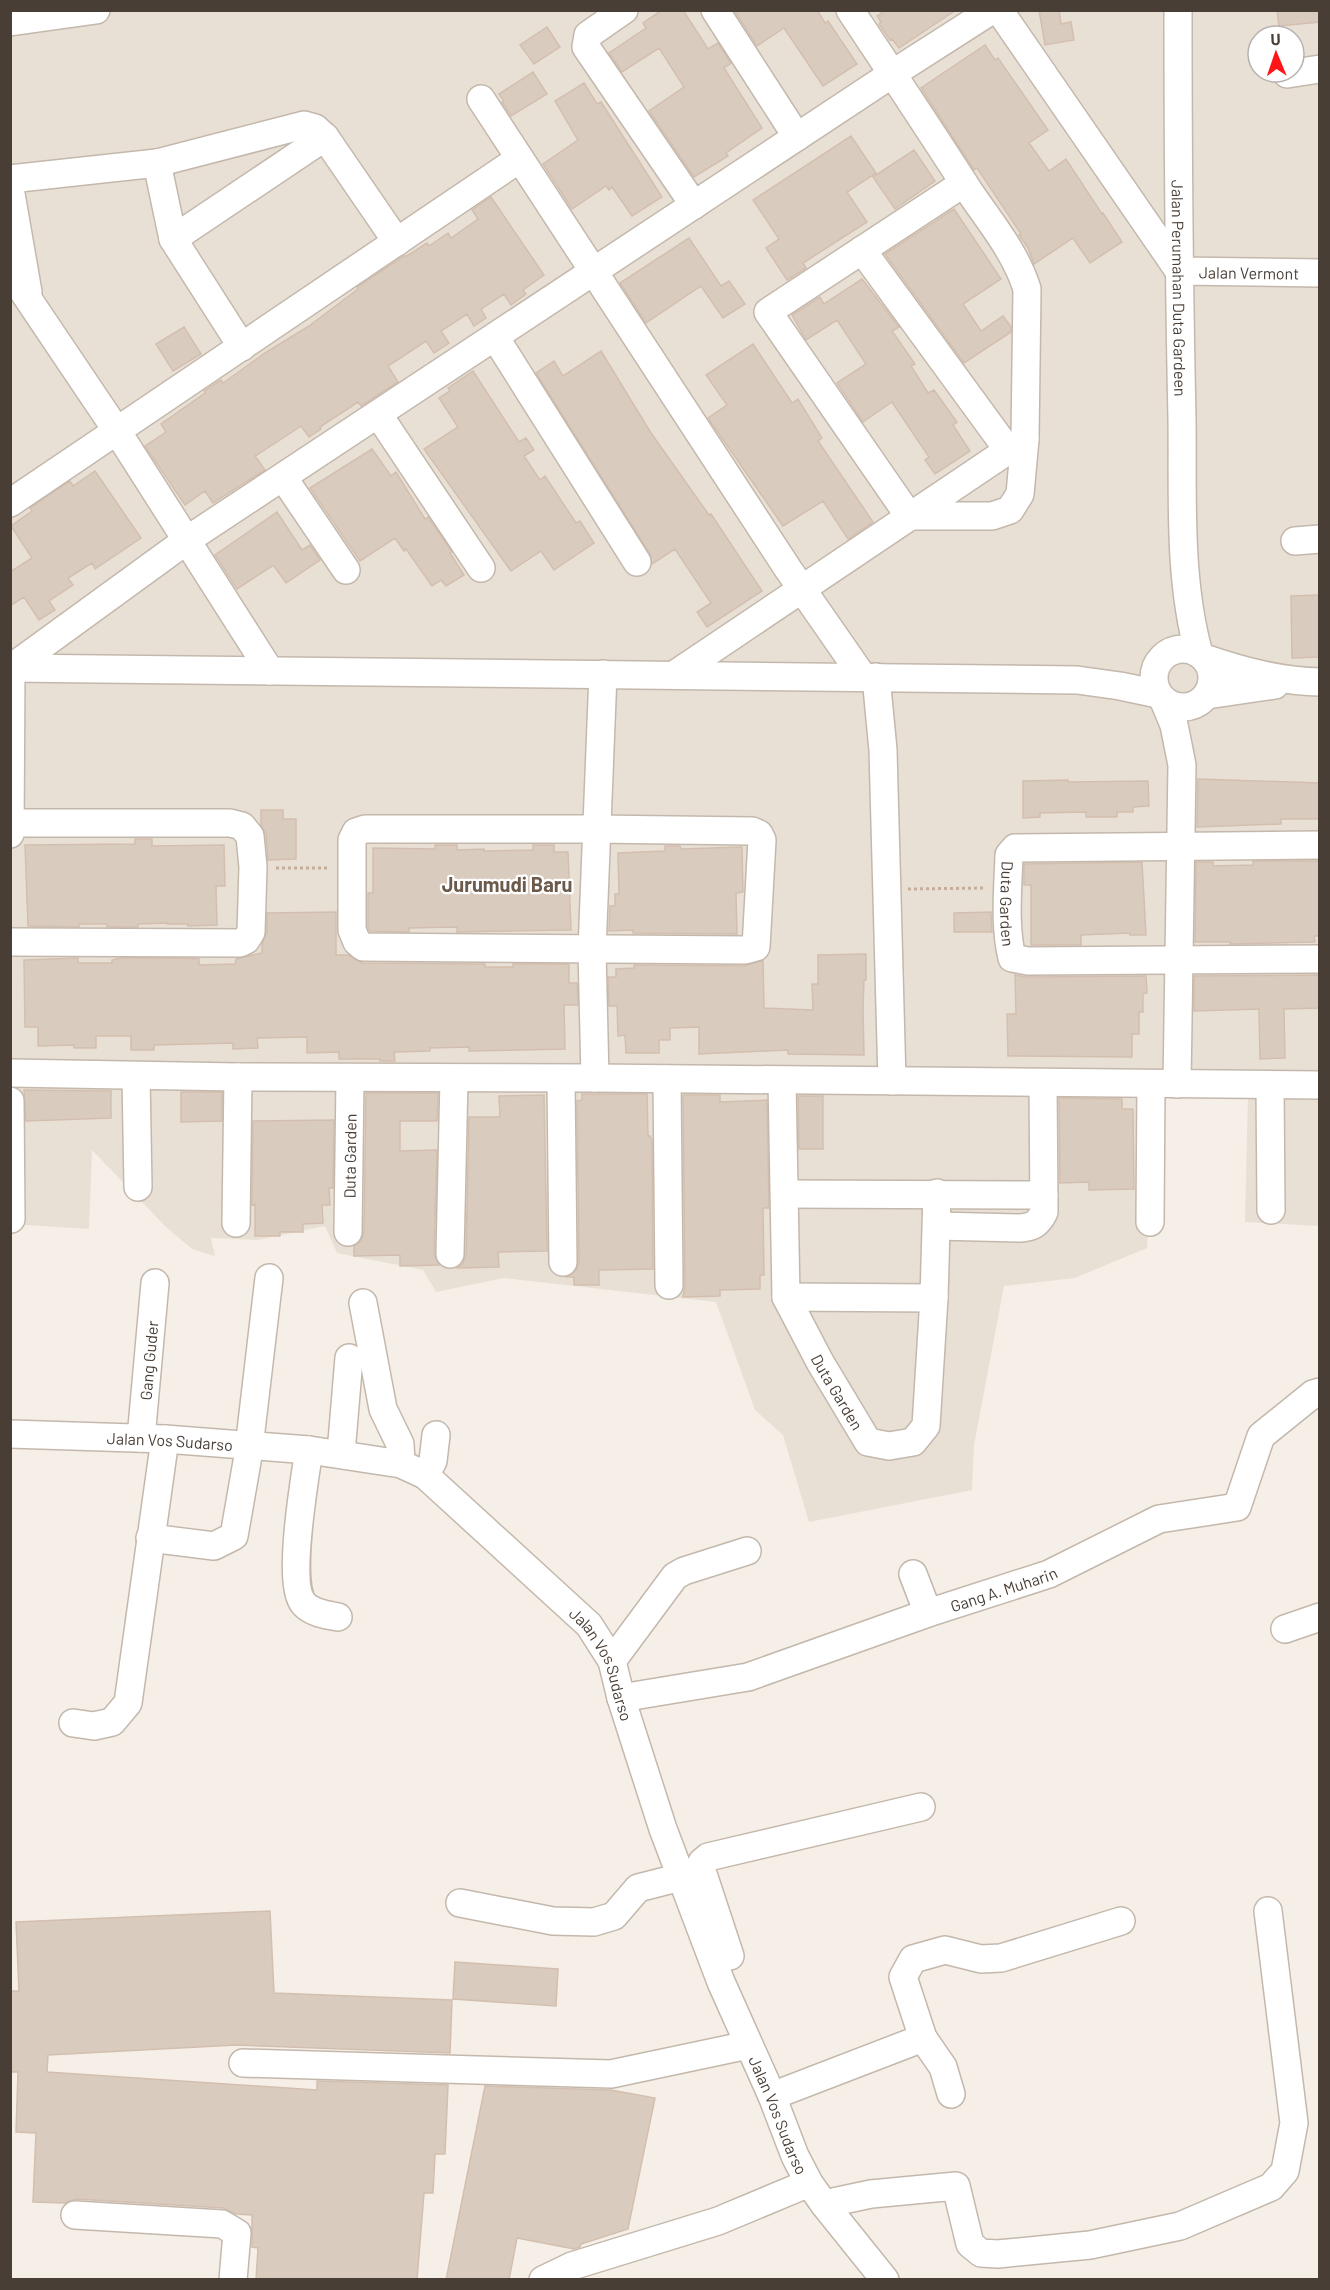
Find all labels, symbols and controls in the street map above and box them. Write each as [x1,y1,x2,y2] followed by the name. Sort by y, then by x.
[1246,24,1306,84] north arrow
[1270,29,1281,48] text: U
[1169,180,1191,397] street label: Jalan Perumahan Duta Gardeen
[1199,262,1299,282] street label: Jalan Vermont
[998,861,1019,947] street label: Duta Garden
[442,872,572,896] district label: Jurumudi Baru
[339,1113,359,1199] street label: Duta Garden
[135,1320,161,1401] street label: Gang Guder
[808,1351,868,1433] street label: Duta Garden
[106,1428,234,1454] street label: Jalan Vos Sudarso
[948,1562,1060,1615] street label: Gang A. Muharin
[566,1603,637,1723] street label: Jalan Vos Sudarso
[746,2053,812,2177] street label: Jalan Vos Sudarso

